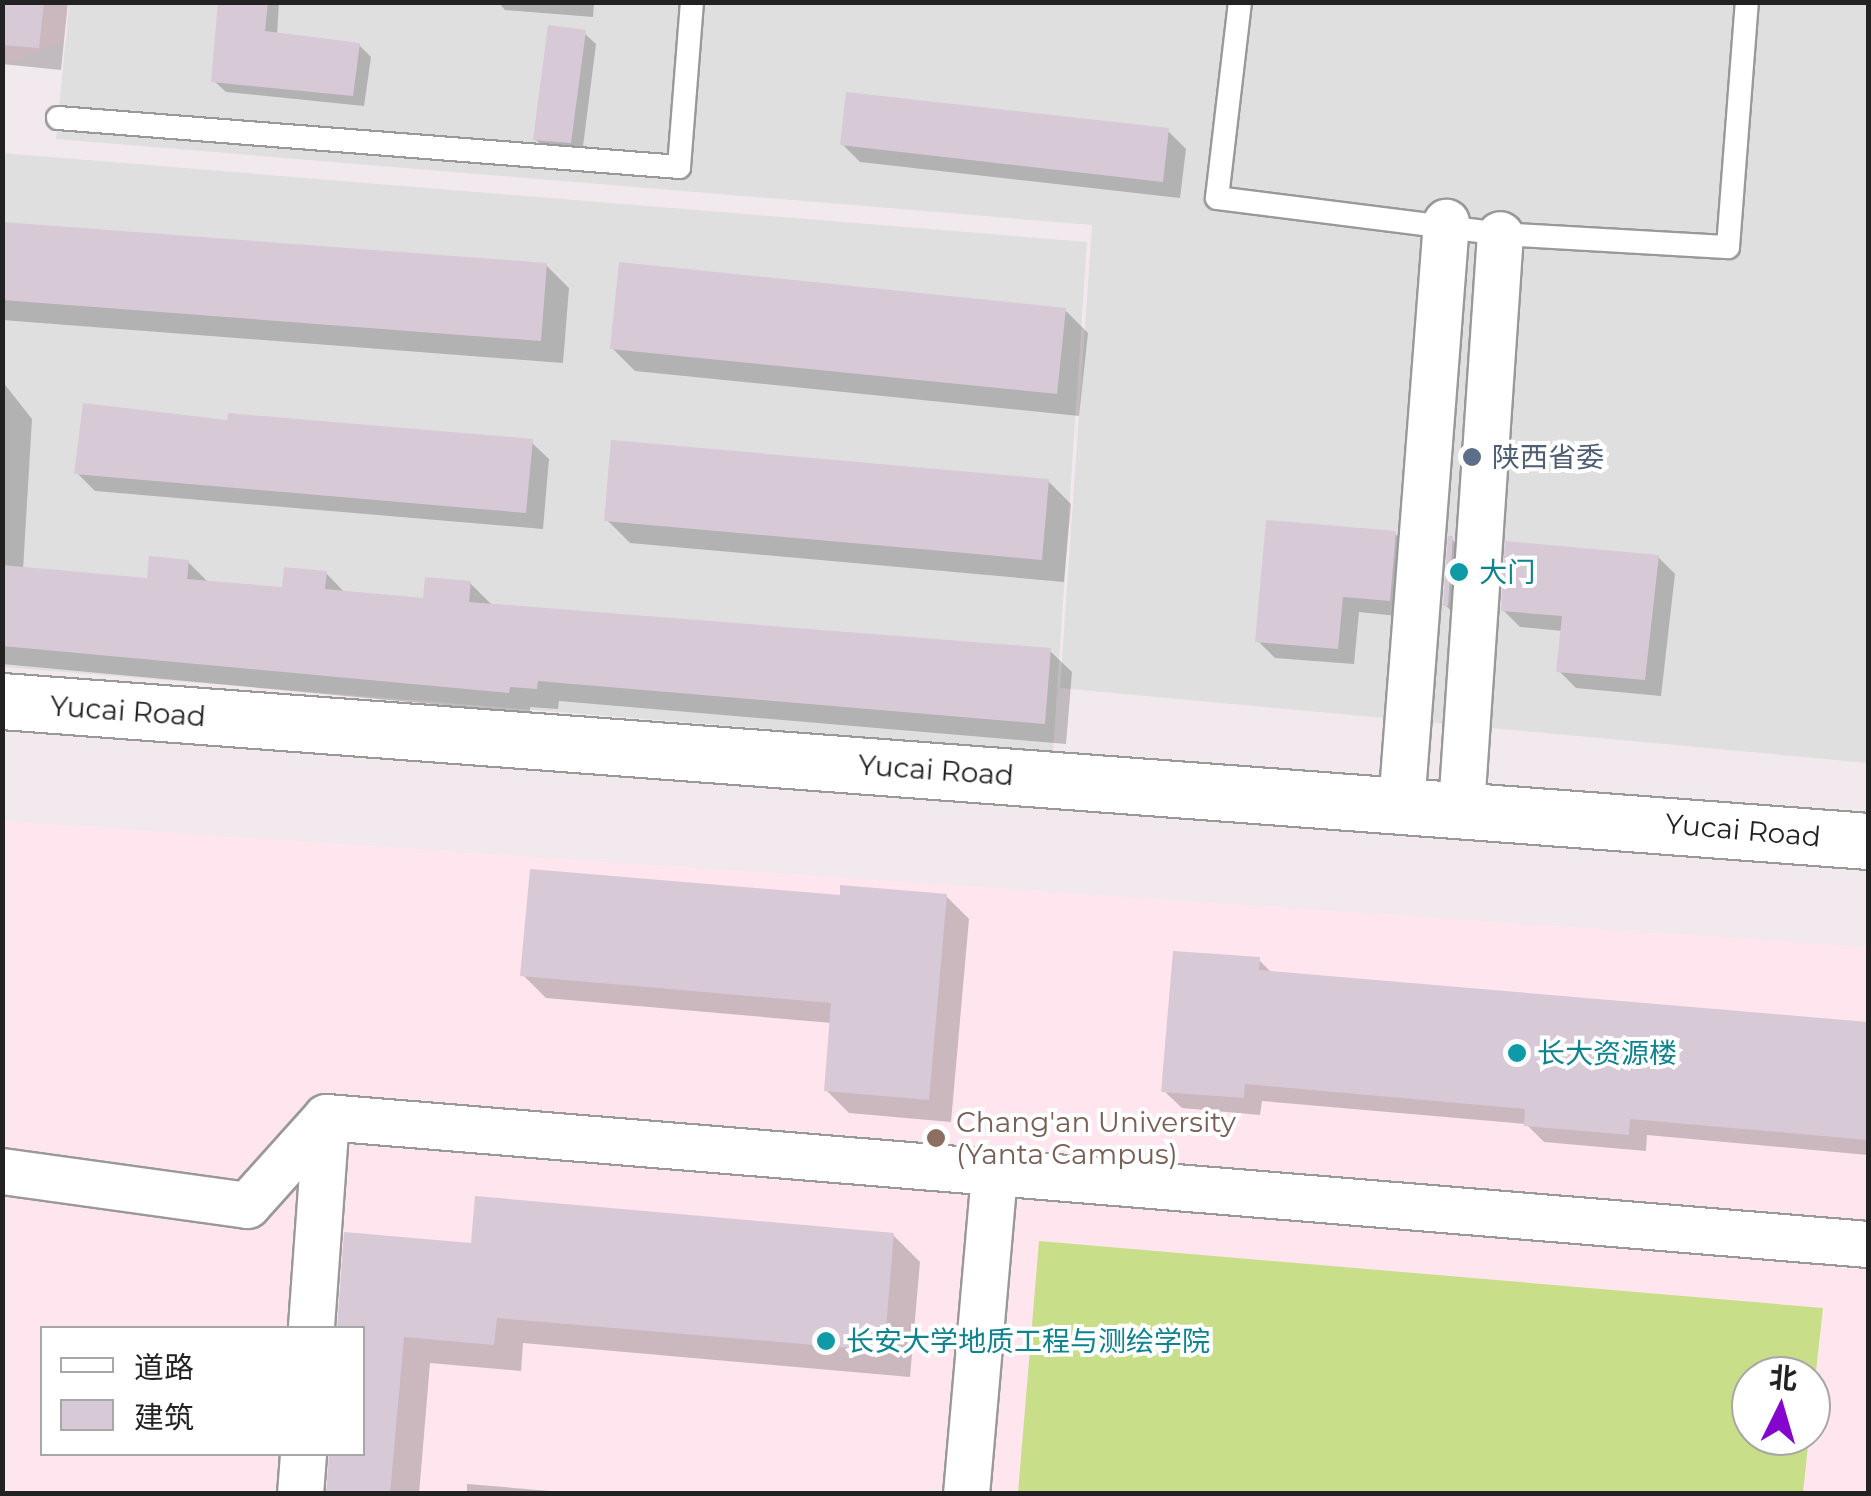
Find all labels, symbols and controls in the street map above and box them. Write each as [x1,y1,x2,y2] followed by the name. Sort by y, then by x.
[1492,440,1604,474] place label: 陕西省委
[1461,446,1483,468] marker: 陕西省委
[1479,555,1535,589] place label: 大门
[1448,561,1470,583] marker: 大门
[49,689,207,733] street label: Yucai Road
[857,748,1015,792] street label: Yucai Road
[1664,806,1822,854] street label: Yucai Road
[1537,1036,1677,1070] place label: 长大资源楼
[1506,1042,1528,1064] marker: 长大资源楼
[956,1105,1236,1171] place label: Chang'an University (Yanta Campus)
[925,1127,947,1149] marker: Chang'an University (Yanta Campus)
[846,1324,1210,1358] place label: 长安大学地质工程与测绘学院
[40,1326,365,1456] legend
[815,1330,837,1352] marker: 长安大学地质工程与测绘学院
[134,1349,194,1386] text: 道路
[1731,1356,1831,1456] north arrow
[1768,1360,1799,1396] text: 北
[134,1399,194,1436] text: 建筑

